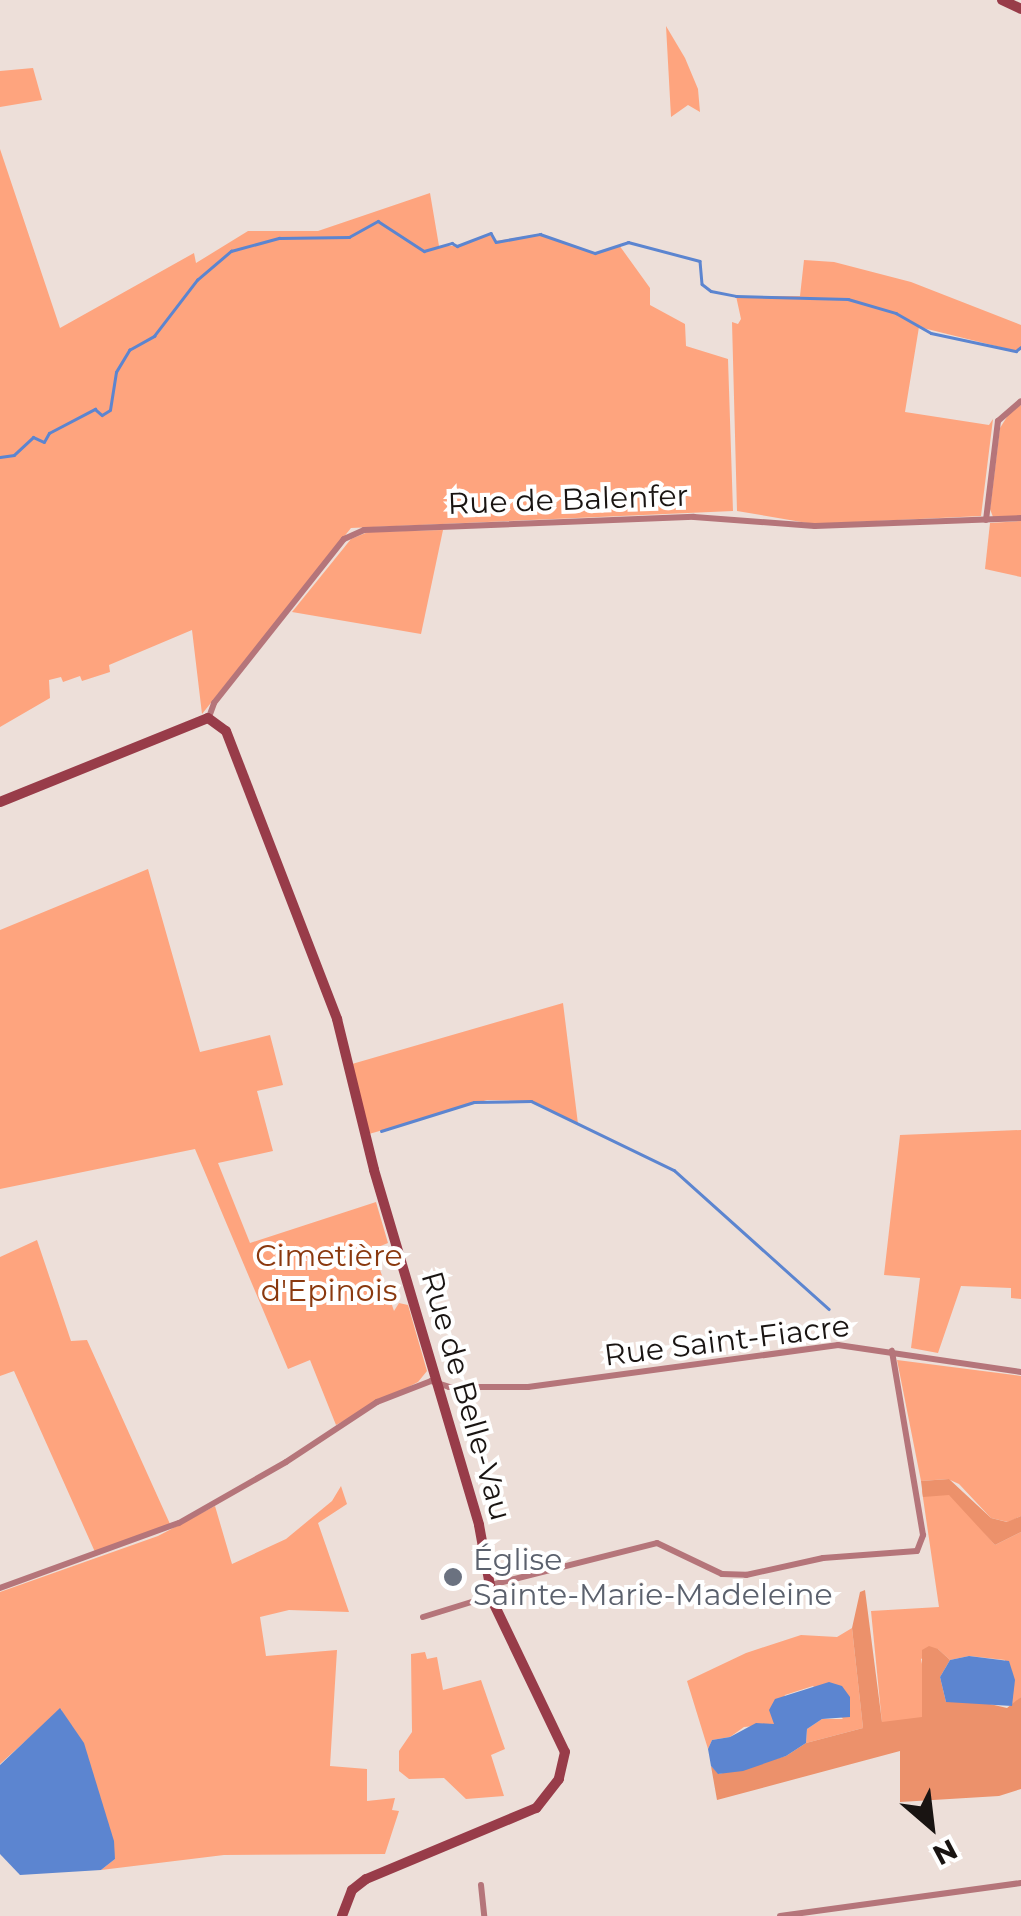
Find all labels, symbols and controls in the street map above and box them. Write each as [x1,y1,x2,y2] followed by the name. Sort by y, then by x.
[447,478,689,522] street label: Rue de Balenfer
[255,1238,403,1308] park label: Cimetière d'Epinois
[413,1267,519,1525] street label: Rue de Belle-Vau
[602,1308,852,1374] street label: Rue Saint-Fiacre
[473,1542,833,1612] place label: Église Sainte-Marie-Madeleine
[442,1566,464,1588] marker: Église Sainte-Marie-Madeleine
[881,1776,981,1876] north arrow
[927,1832,963,1873] text: N

